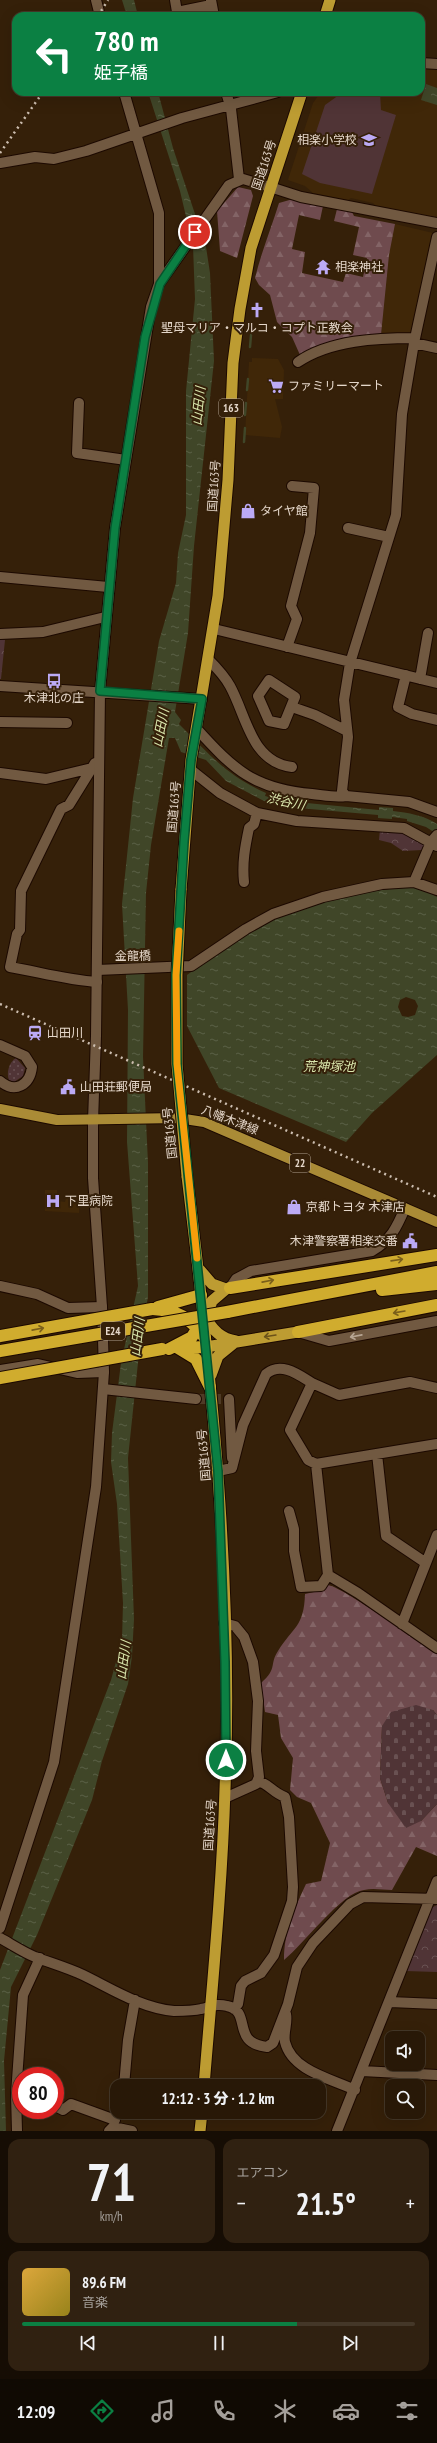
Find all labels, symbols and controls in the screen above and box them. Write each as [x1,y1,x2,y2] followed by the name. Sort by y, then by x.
[94,22,158,59] text: 780 m
[28,28,80,80] icon: left
[94,61,148,84] text: 姫子橋
[360,131,378,149] school or university icon: 相楽小学校
[297,132,357,147] place label: 相楽小学校
[248,138,279,192] street label: 国道163号
[178,215,212,249] pin
[184,221,206,243] icon: arrive
[314,258,332,276] temple icon: 相楽神社
[335,259,383,274] place label: 相楽神社
[248,301,266,319] church icon: 聖母マリア・マルコ・コプト正教会
[161,320,353,335] place label: 聖母マリア・マルコ・コプト正教会
[267,377,285,395] supermarket icon: ファミリーマート
[288,378,384,393] place label: ファミリーマート
[188,384,209,426] water label: 山田川
[219,399,243,417] road number: 163
[204,459,223,513] street label: 国道163号
[239,502,257,520] shop icon: タイヤ館
[260,503,308,518] place label: タイヤ館
[45,672,63,690] bus stop icon: 木津北の庄
[24,690,84,705] place label: 木津北の庄
[148,705,173,749] water label: 山田川
[164,780,183,834] street label: 国道163号
[265,789,309,814] water label: 渋谷川
[115,948,151,963] street label: 金龍橋
[26,1024,44,1042] station icon: 山田川
[47,1025,83,1040] place label: 山田川
[303,1058,357,1075] water label: 荒神塚池
[59,1078,77,1096] public building icon: 山田荘郵便局
[80,1079,152,1094] place label: 山田荘郵便局
[199,1102,261,1137] street label: 八幡木津線
[159,1106,180,1160] street label: 国道163号
[290,1154,310,1172] road number: 22
[44,1192,62,1210] hospital icon: 下里病院
[65,1193,113,1208] place label: 下里病院
[285,1198,303,1216] shop icon: 京都トヨタ 木津店
[306,1199,405,1214] place label: 京都トヨタ 木津店
[401,1232,419,1250] public building icon: 木津警察署相楽交番
[290,1233,398,1248] place label: 木津警察署相楽交番
[390,1257,403,1264] one-way arrow
[262,1277,275,1285] one-way arrow
[393,1308,406,1316] one-way arrow
[127,1315,149,1357] water label: 山田川
[101,1322,125,1340] road number: E24
[31,1324,44,1332] one-way arrow
[350,1332,363,1340] one-way arrow
[264,1333,277,1341] one-way arrow
[194,1428,213,1482] street label: 国道163号
[112,1638,135,1681] water label: 山田川
[205,1739,247,1781] position arrow
[200,1798,219,1852] street label: 国道163号
[385,2031,425,2119] map controls
[385,2031,425,2071] button: sound
[12,2067,64,2119] speed limit sign: 80
[385,2079,425,2119] button: search
[161,2089,275,2108] text: 12:12 · 3 分 · 1.2 km
[86,2148,136,2215] text: 71
[237,2164,289,2181] text: エアコン
[296,2184,356,2223] text: 21.5°
[237,2189,246,2217] text: −
[406,2189,415,2217] text: +
[100,2208,123,2225] text: km/h
[82,2273,126,2292] text: 89.6 FM
[82,2294,108,2311] text: 音楽
[77,2332,99,2354] icon: previous
[208,2332,230,2354] icon: pause
[339,2332,361,2354] icon: next
[88,2397,116,2425] icon: directions
[149,2397,177,2425] icon: music
[210,2397,238,2425] icon: phone
[271,2397,299,2425] icon: climate
[332,2397,360,2425] icon: car
[393,2397,421,2425] icon: filters
[16,2400,55,2423] text: 12:09

